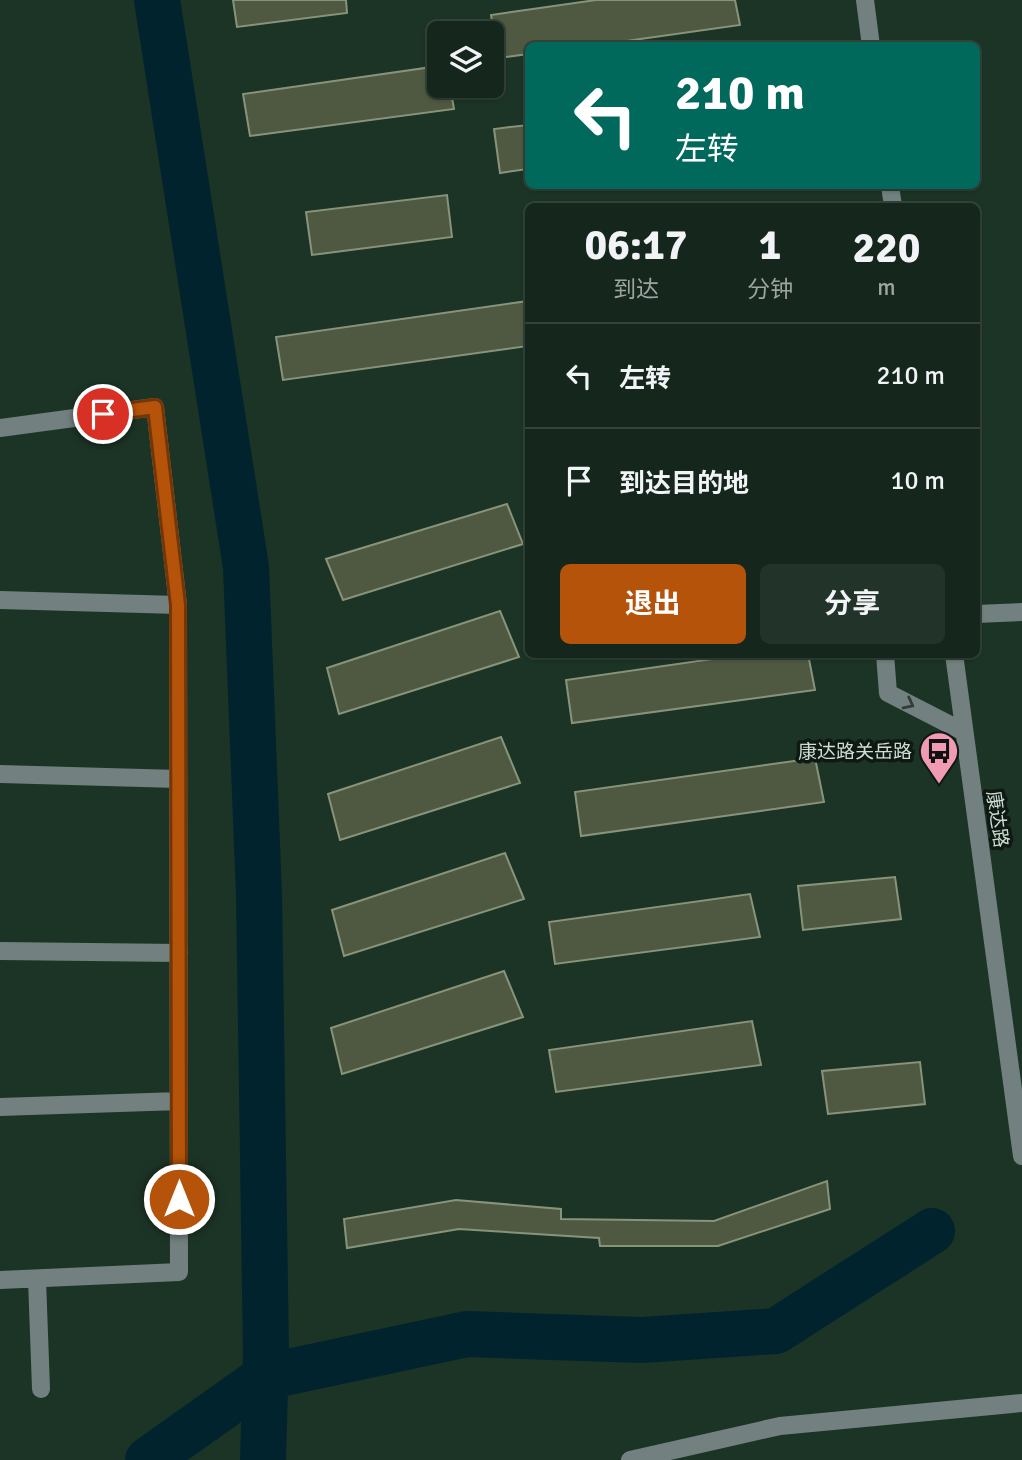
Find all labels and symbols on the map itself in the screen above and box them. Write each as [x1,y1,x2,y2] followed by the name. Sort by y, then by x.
[73,384,133,444] pin
[902,695,914,709] one-way arrow
[918,730,960,785] bus stop icon: 康达路关岳路
[798,740,912,764] place label: 康达路关岳路
[981,789,1013,849] street label: 康达路
[142,1162,216,1236] position arrow

